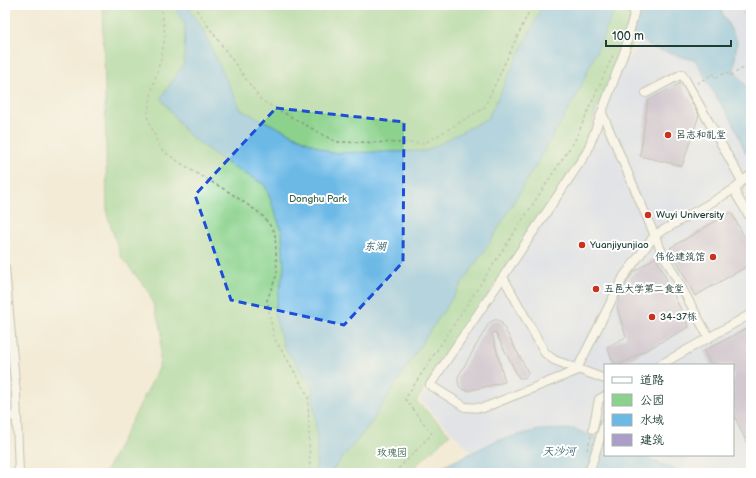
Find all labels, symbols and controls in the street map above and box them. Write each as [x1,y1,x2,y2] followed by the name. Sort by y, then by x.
[606,22,731,48] scale bar
[612,29,644,44] text: 100 m
[676,129,726,141] place label: 吕志和礼堂
[663,130,673,140] marker: 吕志和礼堂
[289,193,347,205] park label: Donghu Park
[656,209,725,221] place label: Wuyi University
[643,210,653,220] marker: Wuyi University
[589,239,649,251] place label: Yuanjiyunjiao
[364,240,387,253] water label: 东湖
[577,240,587,250] marker: Yuanjiyunjiao
[655,251,705,263] place label: 伟伦建筑馆
[708,252,718,262] marker: 伟伦建筑馆
[604,283,684,295] place label: 五邑大学第二食堂
[591,284,601,294] marker: 五邑大学第二食堂
[660,311,697,323] place label: 34-37栋
[647,312,657,322] marker: 34-37栋
[604,364,734,456] legend
[640,373,664,388] text: 道路
[640,393,664,408] text: 公园
[640,413,664,428] text: 水域
[640,433,664,448] text: 建筑
[543,445,577,458] water label: 天沙河
[377,447,407,459] park label: 玫瑰园

